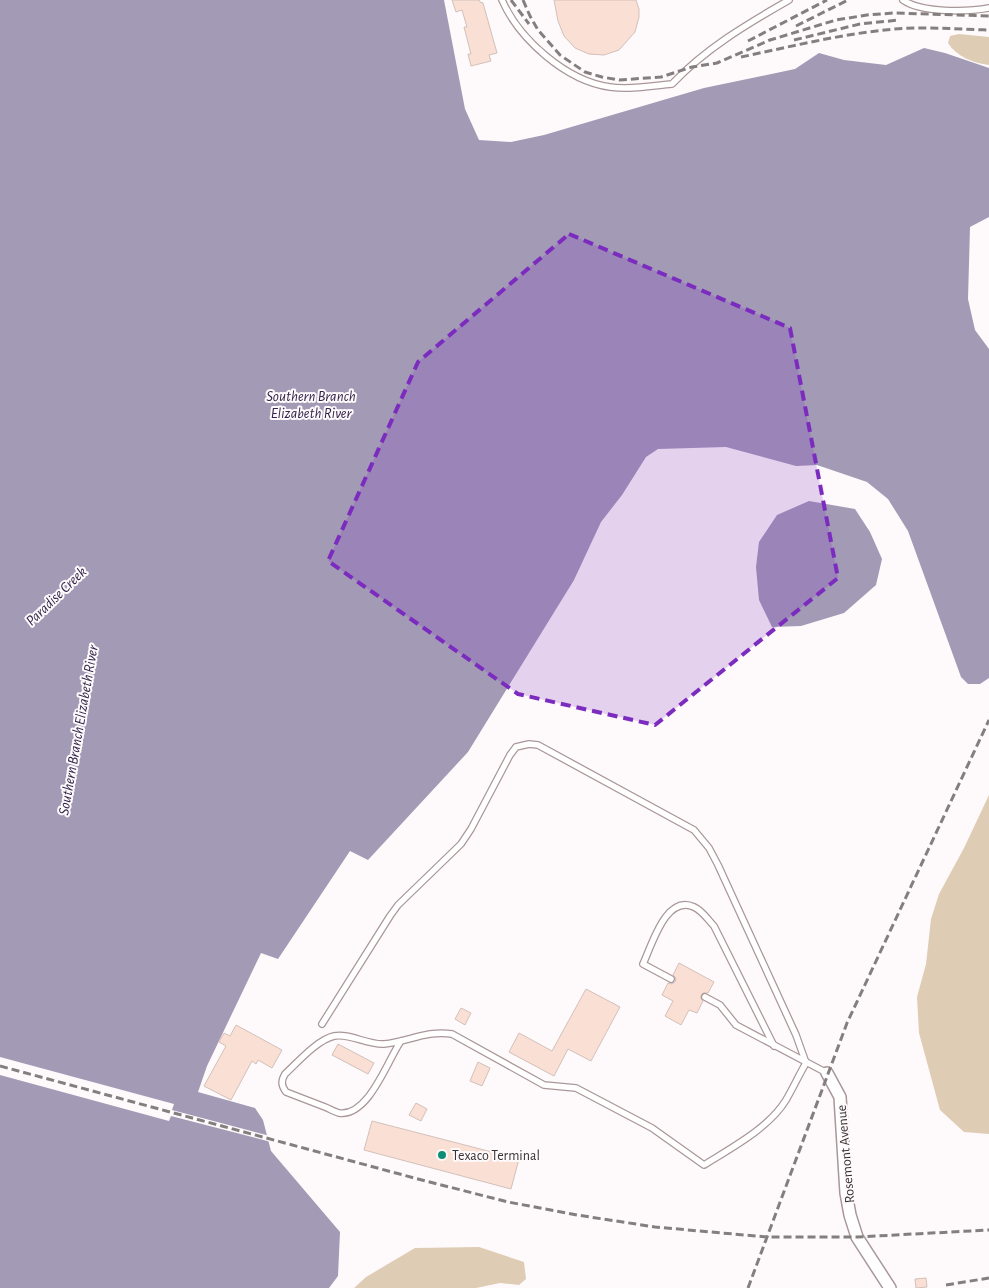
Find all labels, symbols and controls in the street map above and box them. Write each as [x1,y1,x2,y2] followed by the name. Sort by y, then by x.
[266,389,356,421] water label: Southern Branch Elizabeth River
[23,564,90,629] water label: Paradise Creek
[56,643,101,816] water label: Southern Branch Elizabeth River
[835,1104,857,1204] street label: Rosemont Avenue
[436,1149,448,1161] marker: Texaco Terminal
[452,1149,540,1163] place label: Texaco Terminal

